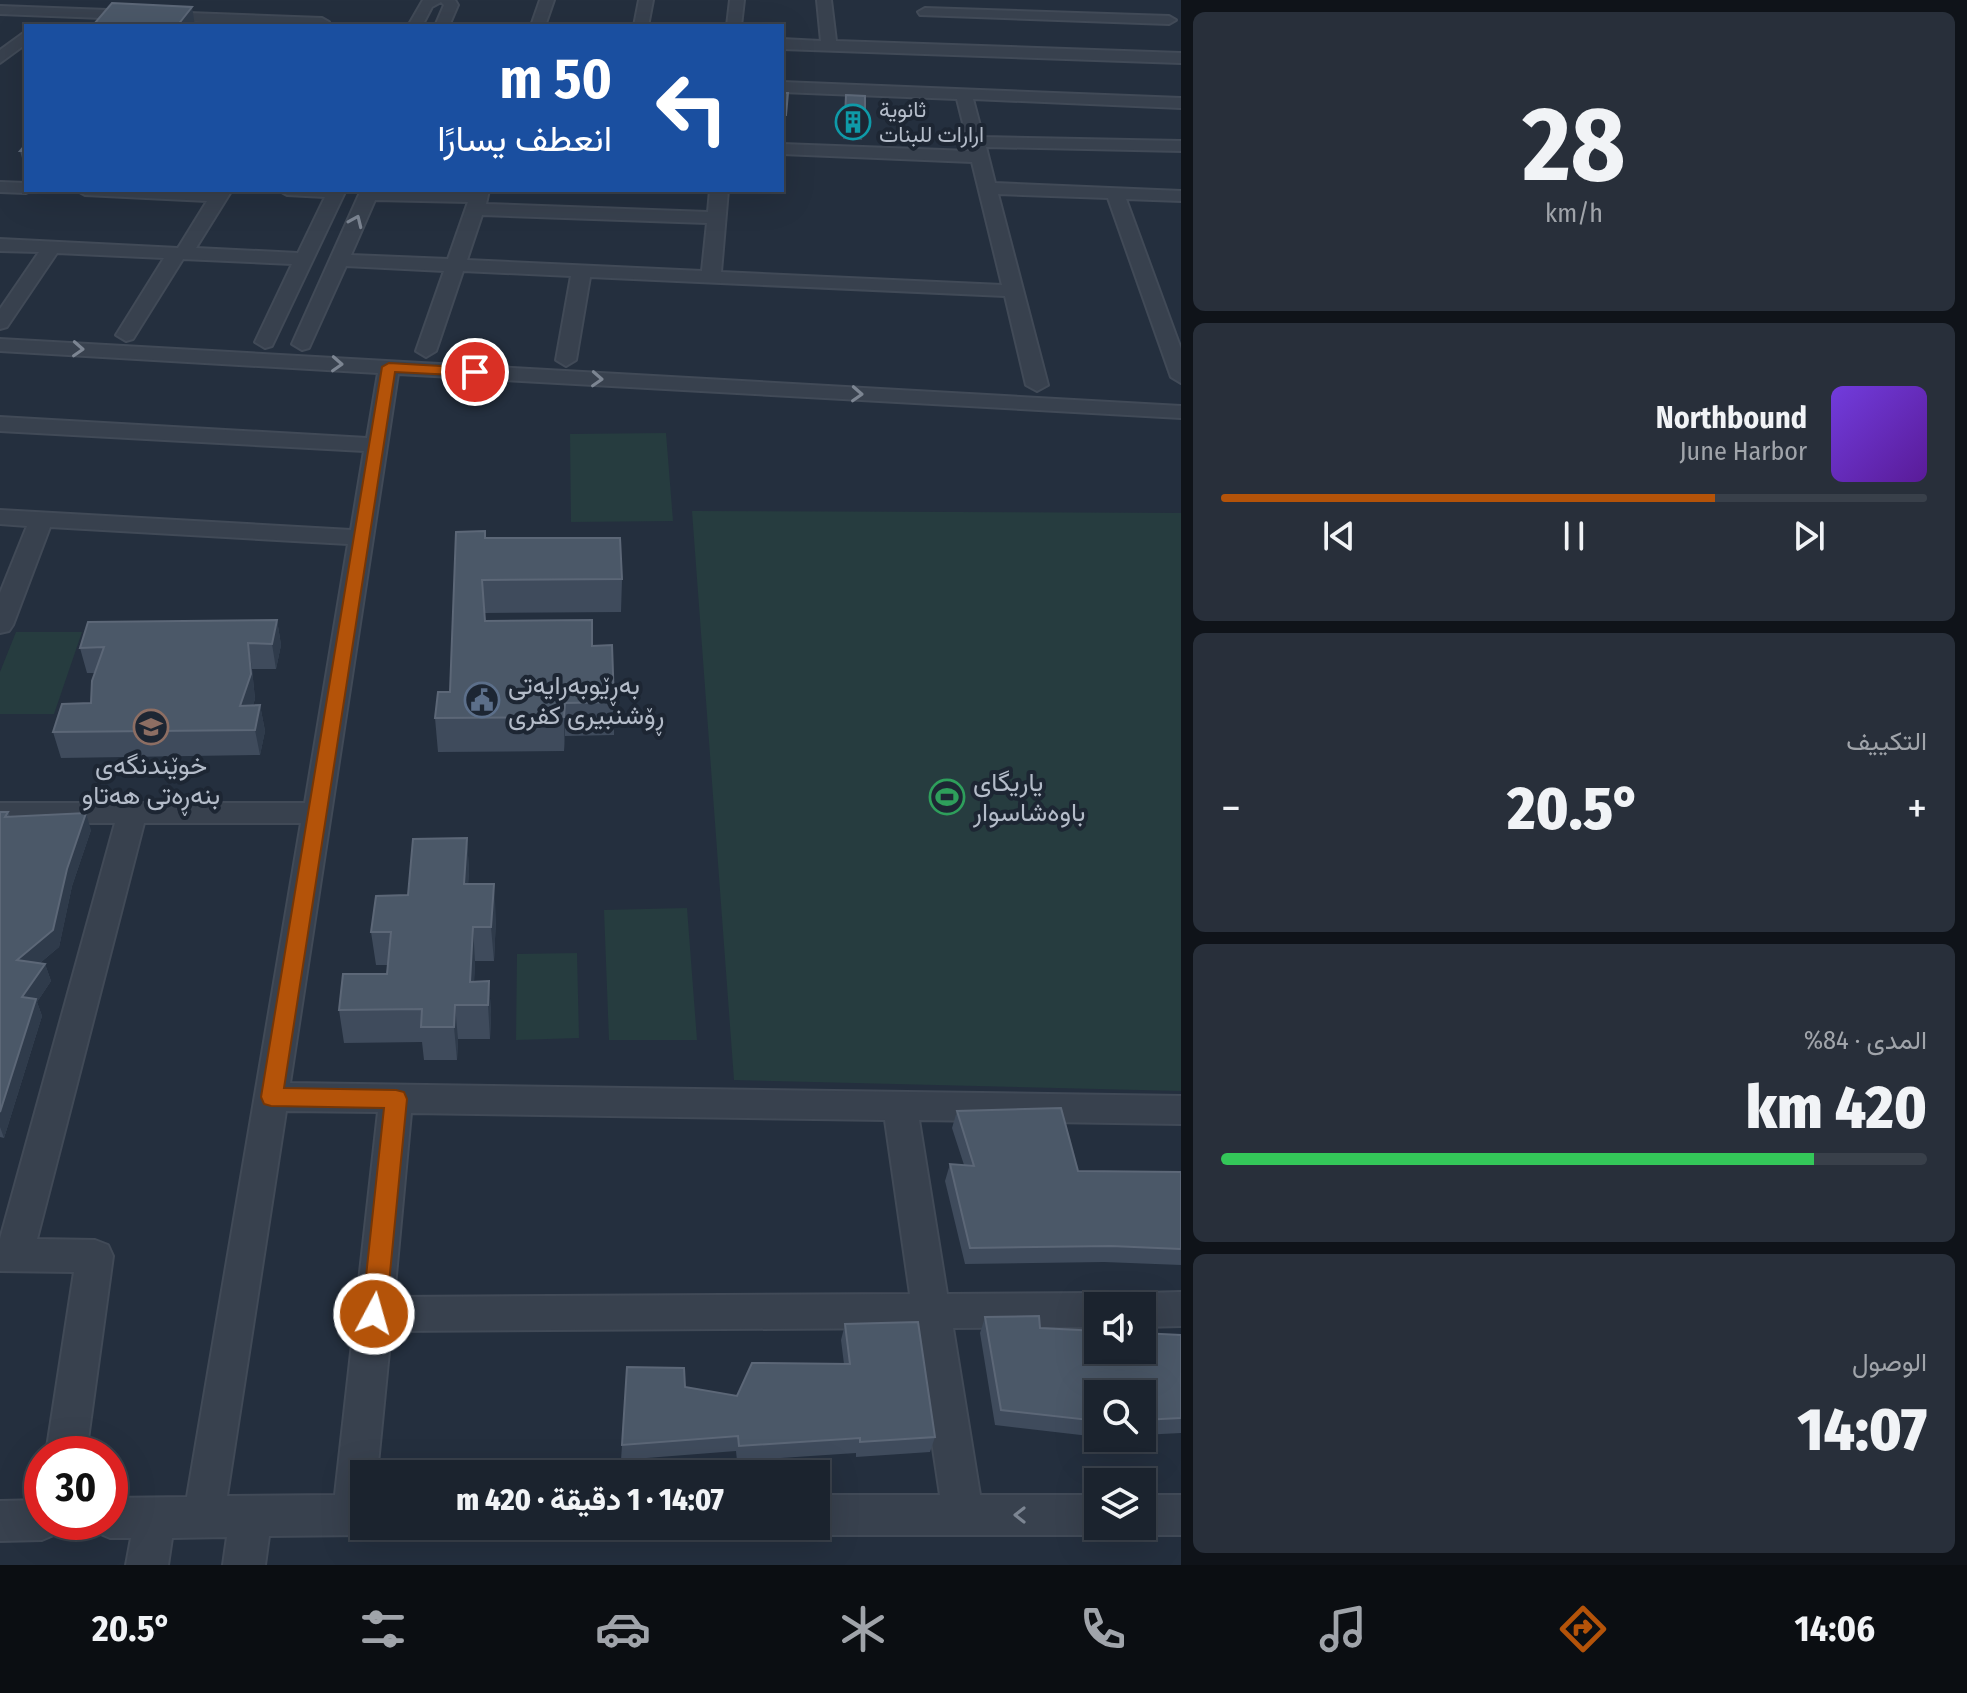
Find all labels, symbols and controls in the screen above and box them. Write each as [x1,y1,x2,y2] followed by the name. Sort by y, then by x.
[500,46,612,113] text: 50 m
[640,56,744,160] icon: left
[1522,83,1626,208] text: 28
[879,96,984,148] place label: ثانوية ارارات للبنات
[834,103,872,141] building icon: ثانوية ارارات للبنات
[437,117,612,161] text: انعطف يسارًا
[1545,198,1603,229] text: km/h
[346,215,362,229] one-way arrow
[441,338,509,406] pin
[72,341,85,358] one-way arrow
[453,350,497,394] icon: arrive
[331,356,344,373] one-way arrow
[591,370,604,387] one-way arrow
[851,385,864,402] one-way arrow
[1656,400,1807,436] text: Northbound
[1679,436,1807,467] text: June Harbor
[1317,514,1361,558] icon: previous
[1552,514,1596,558] icon: pause
[1787,514,1831,558] icon: next
[508,670,664,736] place label: بەڕێوبەرایەتی ڕۆشنبیری کفری
[463,681,501,719] public building icon: بەڕێوبەرایەتی ڕۆشنبیری کفری
[132,708,170,746] school or university icon: خوێندنگەی بنەڕەتی هەتاو
[1846,726,1927,757] text: التكييف
[82,750,220,816] place label: خوێندنگەی بنەڕەتی هەتاو
[972,767,1085,828] place label: یاریگای باوەشاسوار
[1507,773,1641,845] text: 20.5°
[928,778,966,816] sports icon: یاریگای باوەشاسوار
[1221,782,1241,835] text: −
[1907,782,1927,835] text: +
[1804,1025,1927,1056] text: المدى · 84%
[1746,1072,1927,1144] text: 420 km
[332,1272,416,1356] position arrow
[1084,1292,1156,1540] map controls
[1084,1292,1156,1364] button: sound
[1852,1347,1927,1378] text: الوصول
[1084,1380,1156,1452] button: search
[1798,1394,1927,1466] text: 14:07
[24,1436,128,1540] speed limit sign: 30
[1084,1468,1156,1540] button: layers
[456,1482,724,1518] text: 14:07 · 1 دقيقة · 420 m
[1013,1506,1026,1524] one-way arrow
[355,1601,411,1657] icon: filters
[595,1601,651,1657] icon: car
[835,1601,891,1657] icon: climate
[1075,1601,1131,1657] icon: phone
[1315,1601,1371,1657] icon: music
[1555,1601,1611,1657] icon: directions
[92,1607,171,1651] text: 20.5°
[1795,1607,1875,1651] text: 14:06

